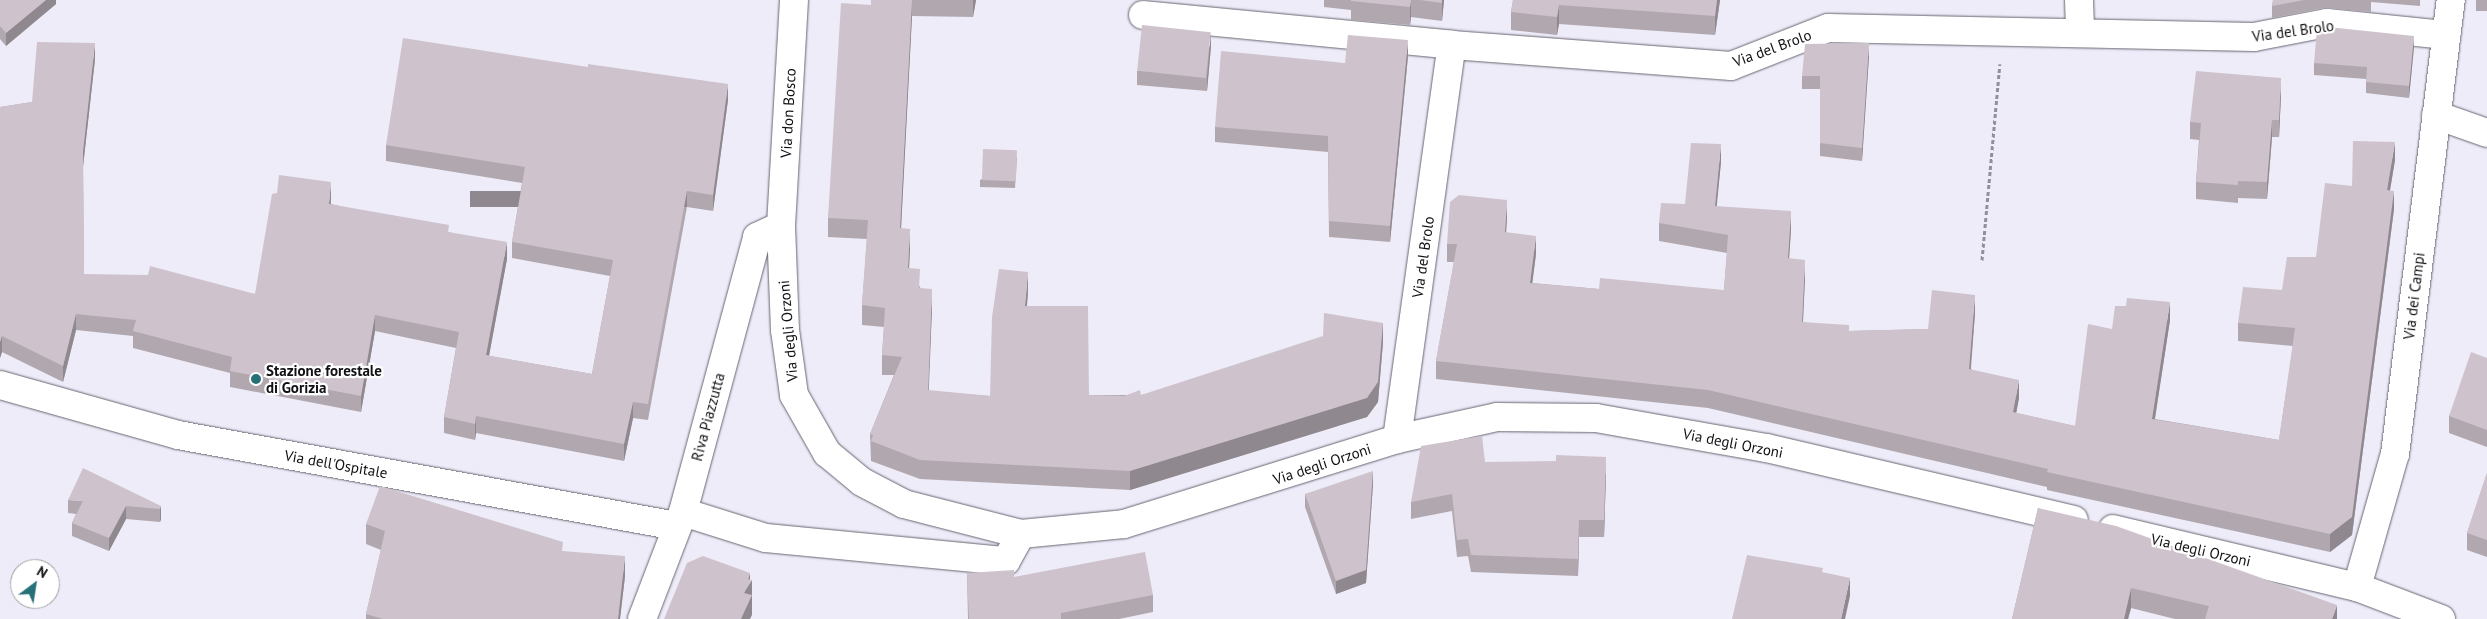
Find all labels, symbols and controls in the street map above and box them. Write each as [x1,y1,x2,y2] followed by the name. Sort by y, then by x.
[2251,16,2335,46] street label: Via del Brolo
[1730,25,1814,71] street label: Via del Brolo
[777,68,799,158] street label: Via don Bosco
[1408,215,1438,299] street label: Via del Brolo
[2400,251,2428,341] street label: Via dei Campi
[775,279,801,383] street label: Via degli Orzoni
[266,361,382,396] place label: Stazione forestale di Gorizia
[688,371,728,463] street label: Riva Piazzutta
[250,373,262,385] marker: Stazione forestale di Gorizia
[1681,424,1785,462] street label: Via degli Orzoni
[1271,440,1373,488] street label: Via degli Orzoni
[283,446,389,482] street label: Via dell'Ospitale
[2149,530,2253,570] street label: Via degli Orzoni
[10,559,60,609] north arrow
[34,562,51,582] text: N

